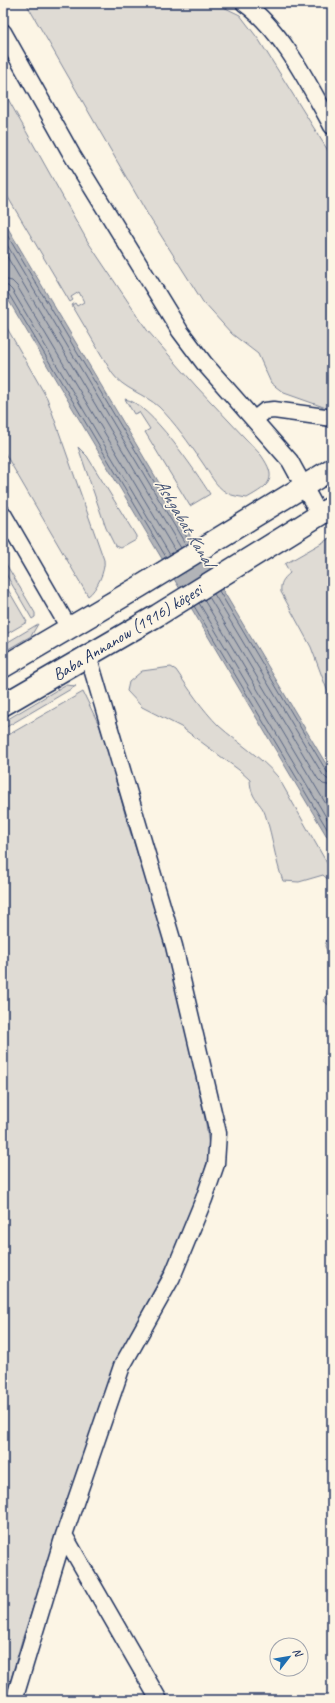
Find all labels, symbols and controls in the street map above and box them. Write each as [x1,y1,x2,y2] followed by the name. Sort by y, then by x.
[150,475,223,575] water label: Ashgabat Kanal
[49,579,207,685] street label: Baba Annanow (1916) köçesi
[269,1637,309,1677] north arrow
[290,1645,306,1660] text: N

